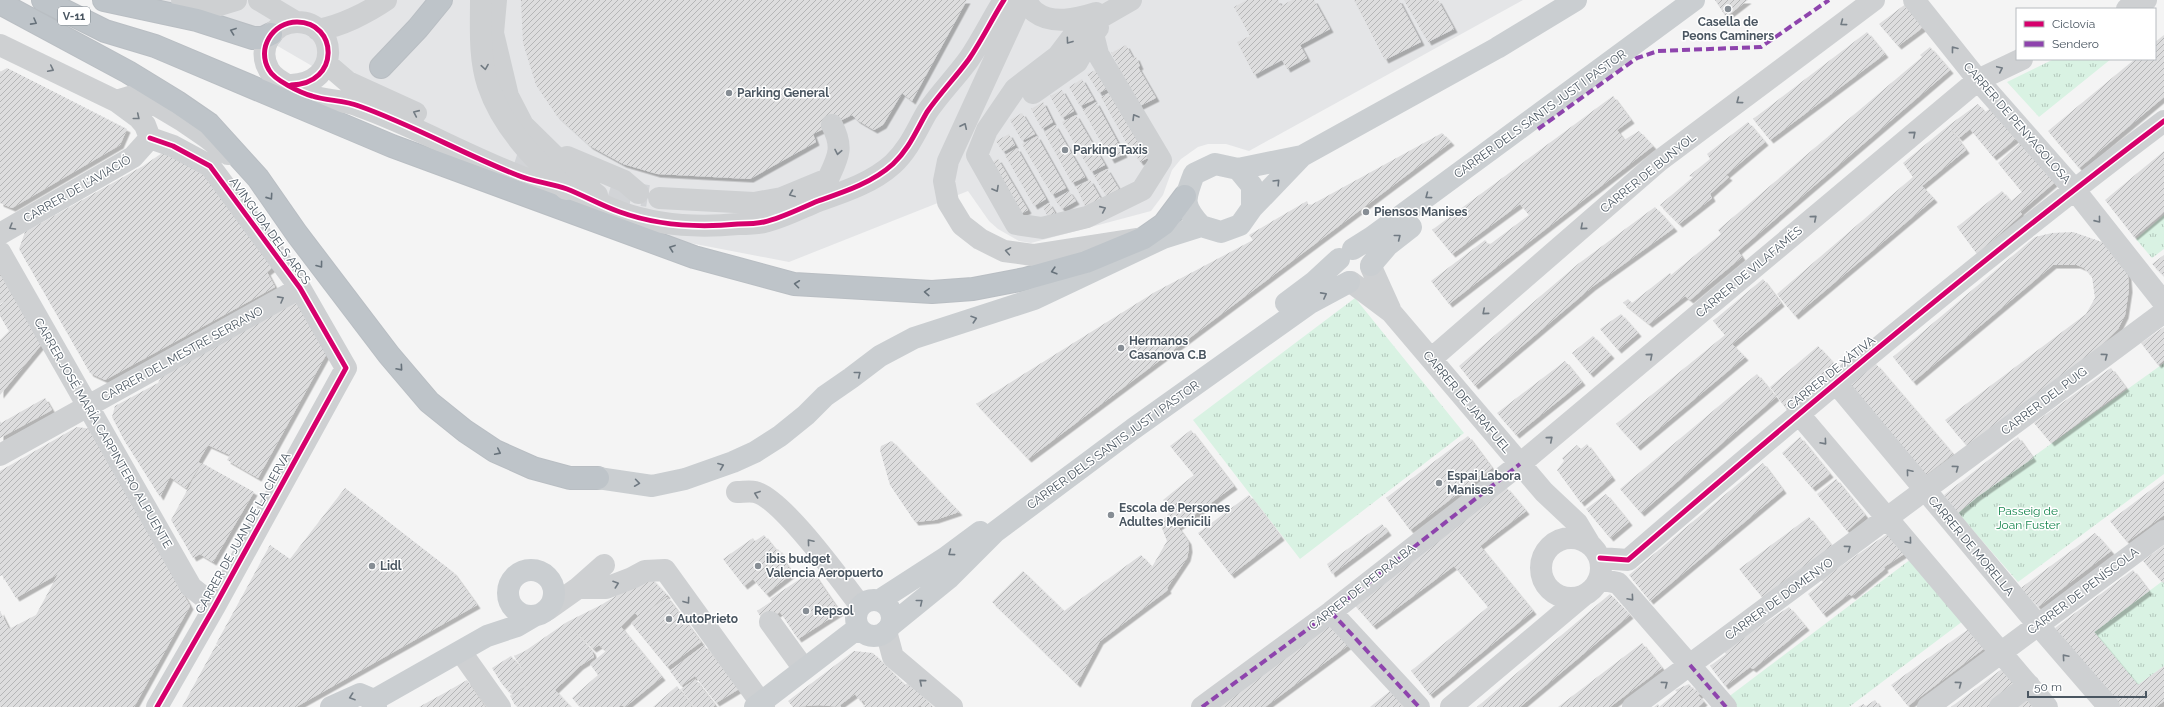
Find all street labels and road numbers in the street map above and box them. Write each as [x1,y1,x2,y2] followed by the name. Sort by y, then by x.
[58,7,90,25] road number: V-11
[1451,47,1629,181] street label: CARRER DELS SANTS JUST I PASTOR
[1960,59,2074,187] street label: CARRER DE PENYAGOLOSA
[1597,130,1699,216] street label: CARRER DE BUNYOL
[21,152,133,226] street label: CARRER DE L’AVIACIÓ
[226,175,314,287] street label: AVINGUDA DELS ARCS
[1693,223,1805,321] street label: CARRER DE VILAFAMÉS
[99,304,265,404] street label: CARRER DEL MESTRE SERRANO
[31,316,175,550] street label: CARRER JOSÉ MARÍA CARPINTERO ALPUENTE
[1784,333,1878,413] street label: CARRER DE XÀTIVA
[1420,348,1514,456] street label: CARRER DE JARAFUEL
[1998,364,2090,438] street label: CARRER DEL PUIG
[1024,378,1202,512] street label: CARRER DELS SANTS JUST I PASTOR
[193,450,293,616] street label: CARRER DE JUAN DE LA CIERVA
[1925,493,2017,599] street label: CARRER DE MORELLA
[1306,541,1418,633] street label: CARRER DE PEDRALBA
[2025,545,2141,637] street label: CARRER DE PENÍSCOLA
[1722,555,1836,643] street label: CARRER DE DOMENYO

